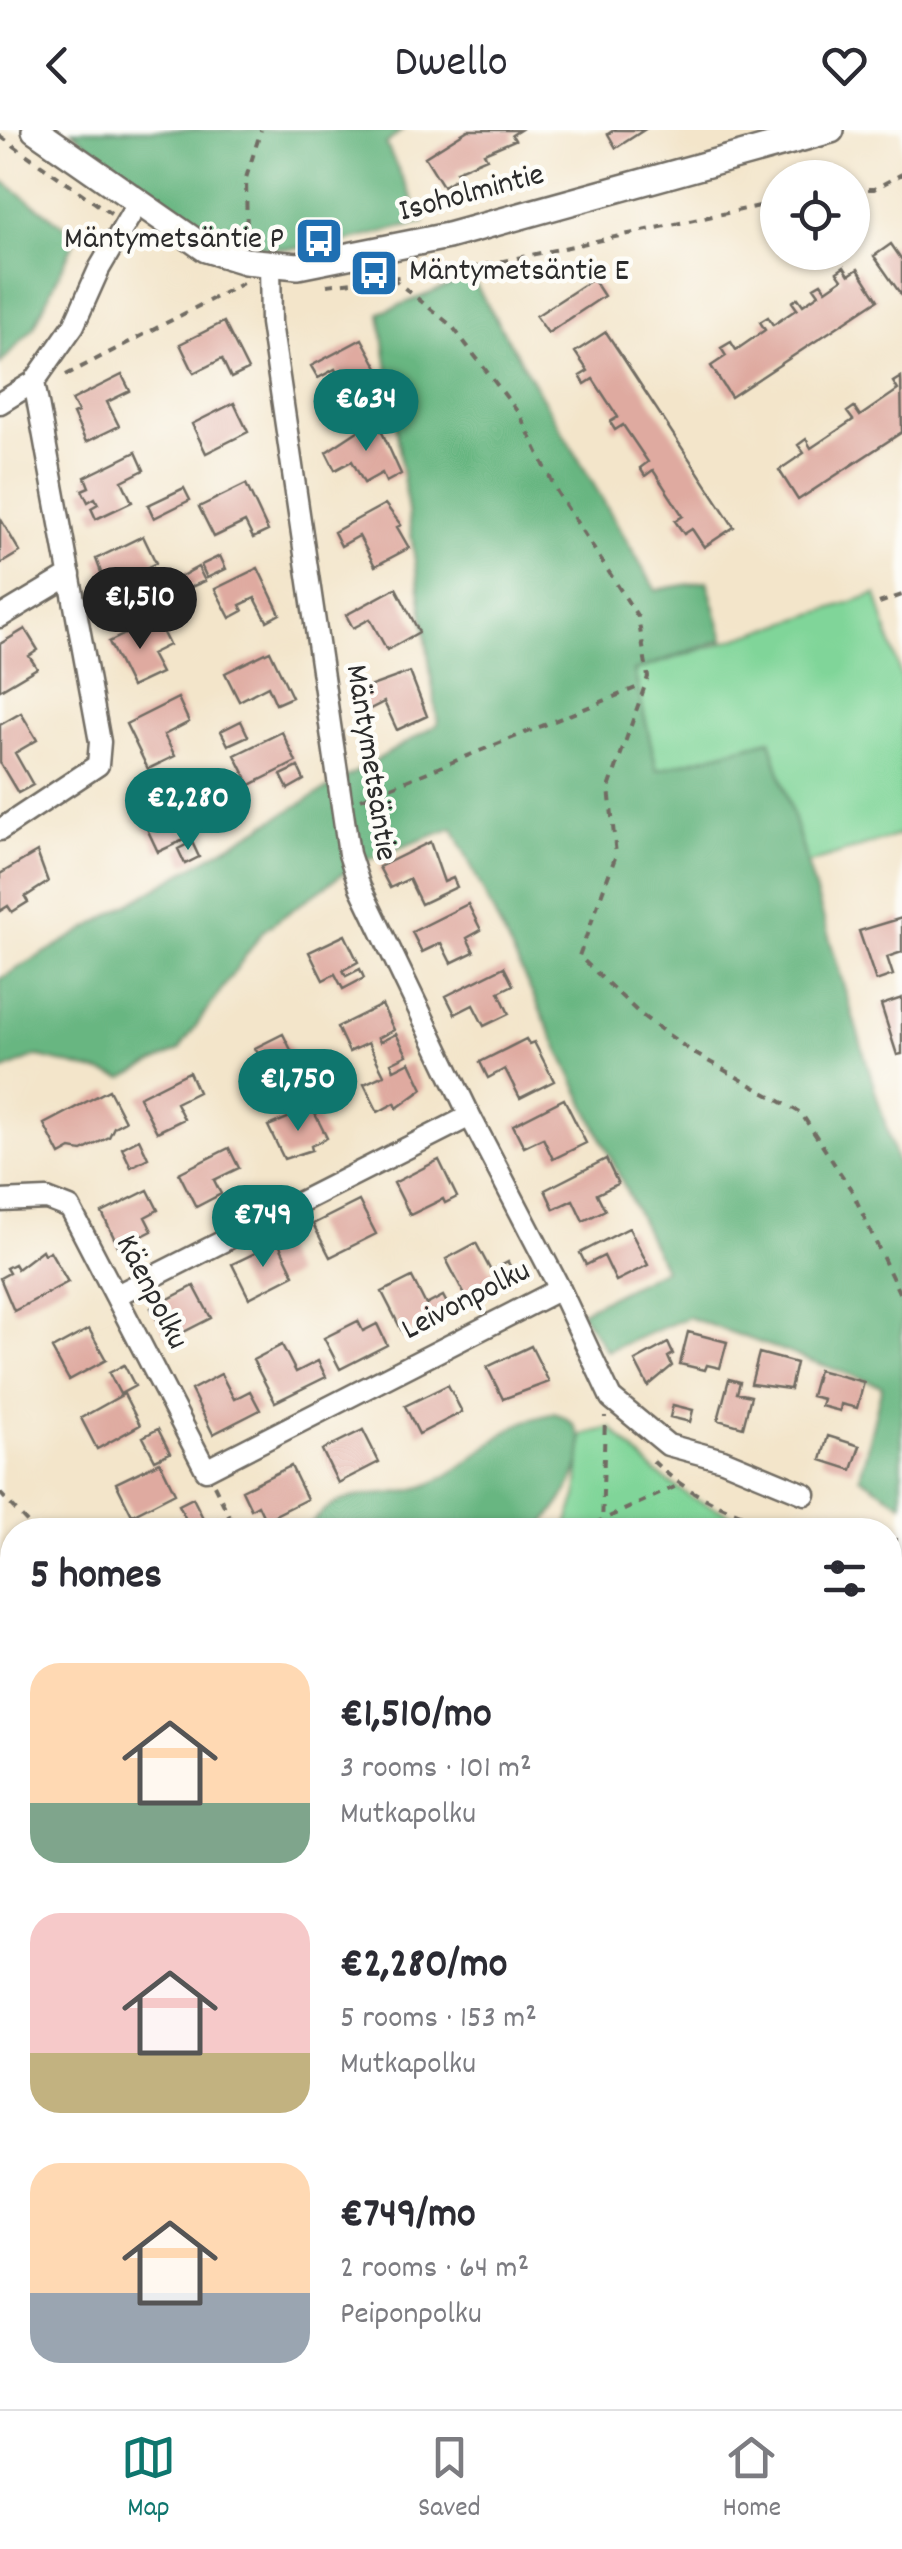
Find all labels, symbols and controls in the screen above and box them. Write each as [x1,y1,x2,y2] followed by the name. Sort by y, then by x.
[394,33,508,97] text: Dwello
[30,38,85,93] icon: back
[817,38,872,93] icon: heart
[394,154,550,236] street label: Isoholmintie
[760,160,870,270] map controls
[760,160,870,270] button: locate
[293,215,345,267] bus stop icon: Mäntymetsäntie P
[64,218,284,264] place label: Mäntymetsäntie P
[348,247,400,299] bus stop icon: Mäntymetsäntie E
[409,250,629,296] place label: Mäntymetsäntie E
[307,369,425,454] pin: €634
[335,378,397,424] text: €634
[59,567,221,652] pin: €1,510
[105,576,175,622] text: €1,510
[331,662,407,864] street label: Mäntymetsäntie
[107,768,269,853] pin: €2,280
[147,777,229,823] text: €2,280
[217,1049,379,1134] pin: €1,750
[260,1058,336,1104] text: €1,750
[204,1185,322,1270] pin: €749
[234,1194,292,1240] text: €749
[102,1228,198,1358] street label: Käenpolku
[395,1250,539,1354] street label: Leivonpolku
[30,1548,162,1608] text: 5 homes
[817,1551,872,1606] icon: filters
[340,1687,492,1747] text: €1,510/mo
[110,1703,230,1823] icon: home
[340,1747,532,1793] text: 3 rooms · 101 m²
[340,1793,476,1839] text: Mutkapolku
[340,1937,507,1997] text: €2,280/mo
[110,1953,230,2073] icon: home
[340,1997,537,2043] text: 5 rooms · 153 m²
[340,2043,476,2089] text: Mutkapolku
[340,2187,476,2247] text: €749/mo
[110,2203,230,2323] icon: home
[340,2247,529,2293] text: 2 rooms · 64 m²
[340,2293,482,2339] text: Peiponpolku
[121,2430,176,2530] tab: Map
[418,2430,481,2530] tab: Saved
[723,2430,781,2530] tab: Home

